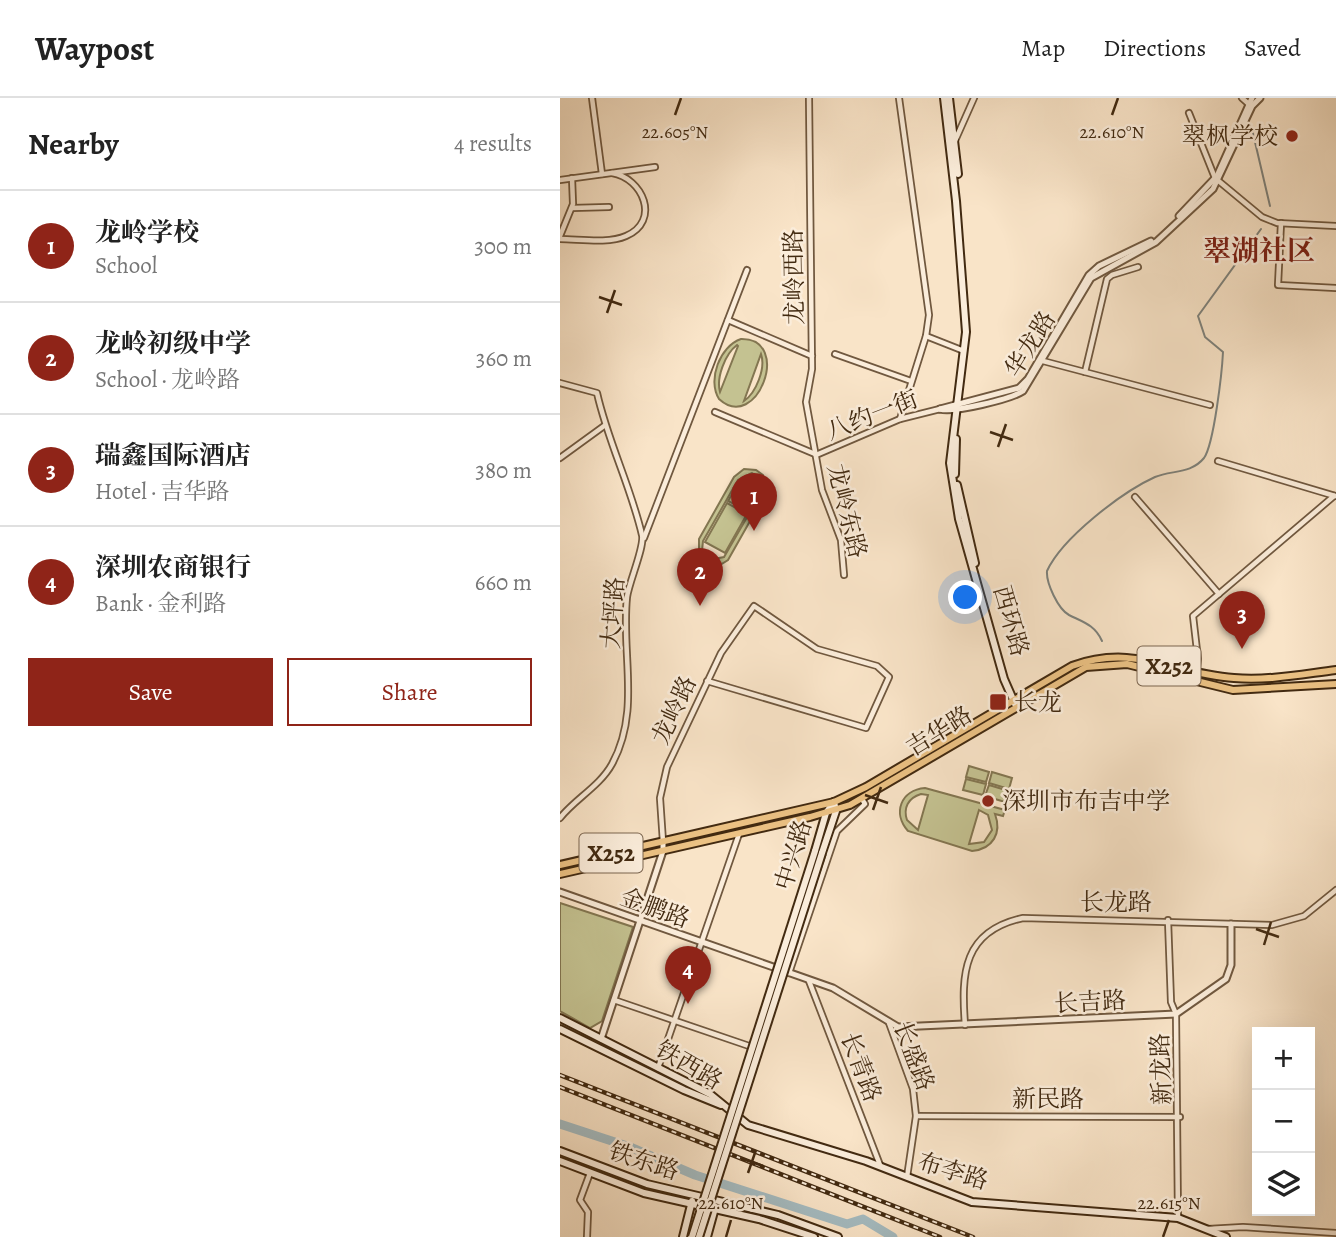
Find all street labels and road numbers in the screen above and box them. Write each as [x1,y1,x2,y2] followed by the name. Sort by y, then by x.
[777,229,811,325] street label: 龙岭西路
[997,305,1063,383] street label: 华龙路
[821,383,923,447] street label: 八约一街
[820,461,874,561] street label: 龙岭东路
[595,576,631,650] street label: 大坪路
[986,582,1036,660] street label: 西环路
[1138,646,1200,686] road number: X252
[644,671,704,749] street label: 龙岭路
[900,698,978,764] street label: 吉华路
[767,816,819,894] street label: 中兴路
[580,834,642,873] road number: X252
[616,881,694,935] street label: 金鹏路
[1080,886,1152,918] street label: 长龙路
[1053,984,1127,1020] street label: 长吉路
[886,1017,942,1095] street label: 长盛路
[833,1028,889,1106] street label: 长青路
[1144,1032,1178,1106] street label: 新龙路
[650,1033,728,1097] street label: 铁西路
[1012,1083,1084,1115] street label: 新民路
[605,1135,683,1187] street label: 铁东路
[914,1145,992,1197] street label: 布李路

